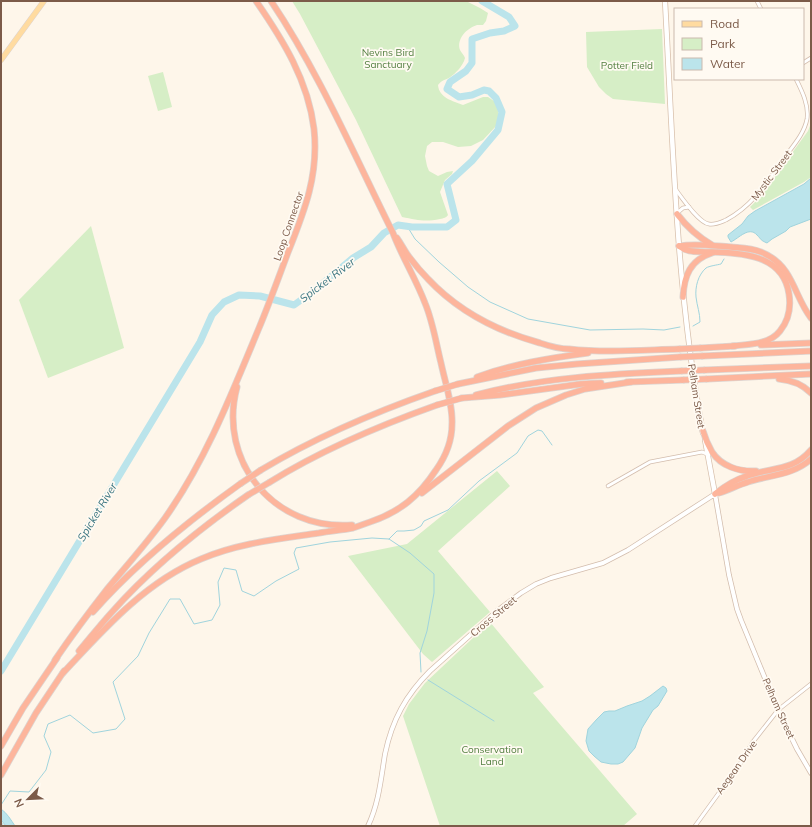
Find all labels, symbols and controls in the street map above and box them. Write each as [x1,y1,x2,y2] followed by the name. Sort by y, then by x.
[674,8,804,80] legend
[710,16,739,31] text: Road
[710,36,736,51] text: Park
[362,46,414,71] park label: Nevins Bird Sanctuary
[710,56,746,71] text: Water
[601,59,653,72] park label: Potter Field
[748,147,795,203] street label: Mystic Street
[271,189,307,263] street label: Loop Connector
[297,254,358,305] water label: Spicket River
[685,363,708,430] street label: Pelham Street
[74,479,120,544] water label: Spicket River
[468,593,519,639] street label: Cross Street
[759,676,798,741] street label: Pelham Street
[713,738,760,797] street label: Aegean Drive
[461,743,523,768] park label: Conservation Land
[8,779,48,819] north arrow
[11,796,27,810] text: N

